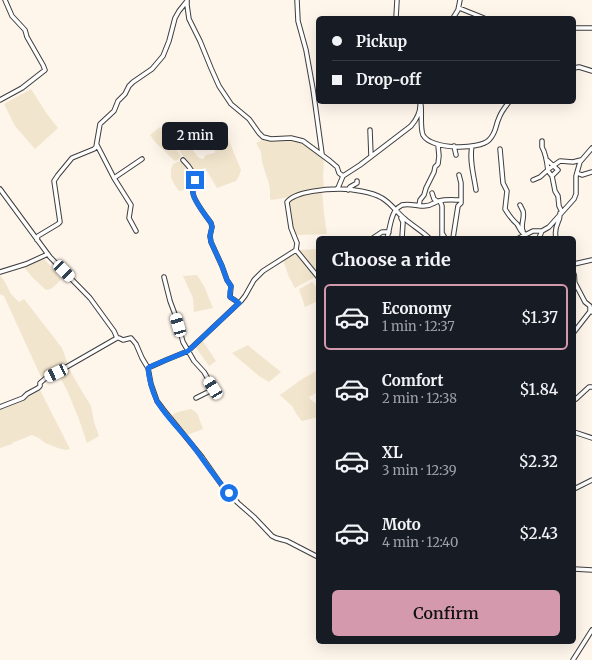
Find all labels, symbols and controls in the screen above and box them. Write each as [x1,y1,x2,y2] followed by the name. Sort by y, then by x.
[356,32,407,51] text: Pickup
[356,70,421,89] text: Drop-off
[162,122,228,150] callout: 2 min
[177,127,213,144] text: 2 min
[186,171,204,189] route end
[332,248,451,271] text: Choose a ride
[51,258,77,284] car
[334,299,370,335] icon: car
[382,299,451,318] text: Economy
[521,308,558,327] text: $1.37
[169,312,187,338] car
[382,318,455,335] text: 1 min · 12:37
[43,362,69,384] car
[334,371,370,407] icon: car
[382,371,443,390] text: Comfort
[202,375,224,401] car
[520,380,558,399] text: $1.84
[382,390,457,407] text: 2 min · 12:38
[334,443,370,479] icon: car
[382,443,403,462] text: XL
[519,452,558,471] text: $2.32
[382,462,457,479] text: 3 min · 12:39
[220,484,238,502] route start
[334,515,370,551] icon: car
[382,515,421,534] text: Moto
[519,524,558,543] text: $2.43
[382,534,458,551] text: 4 min · 12:40
[332,590,560,636] button: Confirm

